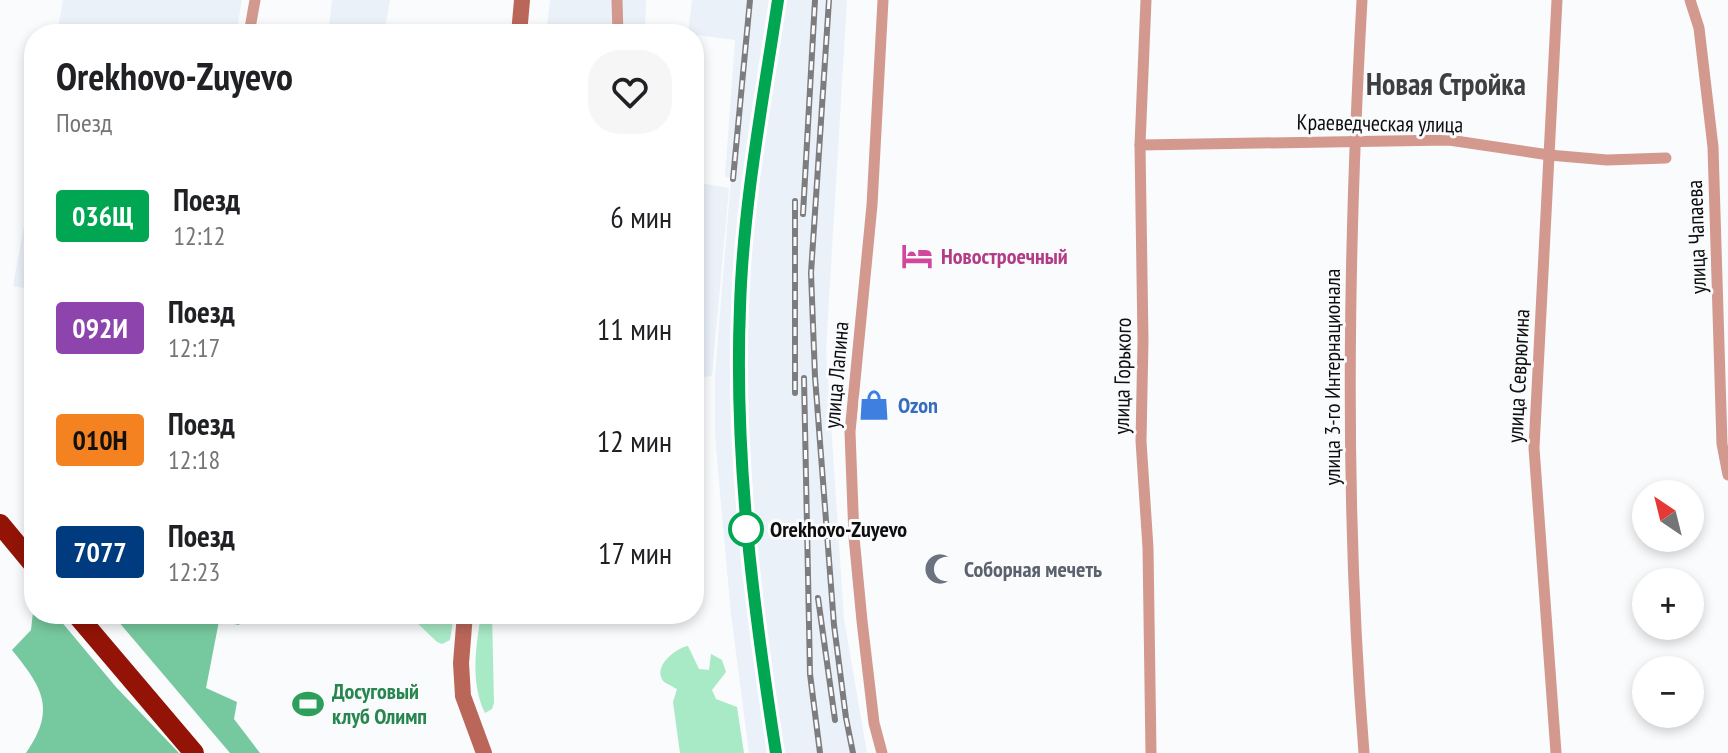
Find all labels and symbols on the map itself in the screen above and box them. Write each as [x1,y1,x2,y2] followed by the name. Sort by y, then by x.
[1366,64,1526,103] district label: Новая Стройка
[1297,108,1463,138] street label: Краеведческая улица
[1680,179,1712,295] street label: улица Чапаева
[900,239,934,273] hotel icon: Новостроечный
[941,242,1068,270] place label: Новостроечный
[1318,269,1346,485] street label: улица 3-го Интернационала
[1501,308,1535,444] street label: улица Севрюгина
[1107,317,1137,435] street label: улица Горького
[817,320,855,430] street label: улица Лапина
[857,388,891,422] shop icon: Ozon
[898,391,938,419] place label: Ozon
[1632,480,1704,552] north arrow
[729,512,763,546] marker: Orekhovo-Zuyevo
[770,515,907,543] place label: Orekhovo-Zuyevo
[923,552,957,586] mosque icon: Соборная мечеть
[964,555,1102,583] place label: Соборная мечеть
[332,677,427,730] place label: Досуговый клуб Олимп
[291,687,325,721] sports icon: Досуговый клуб Олимп

